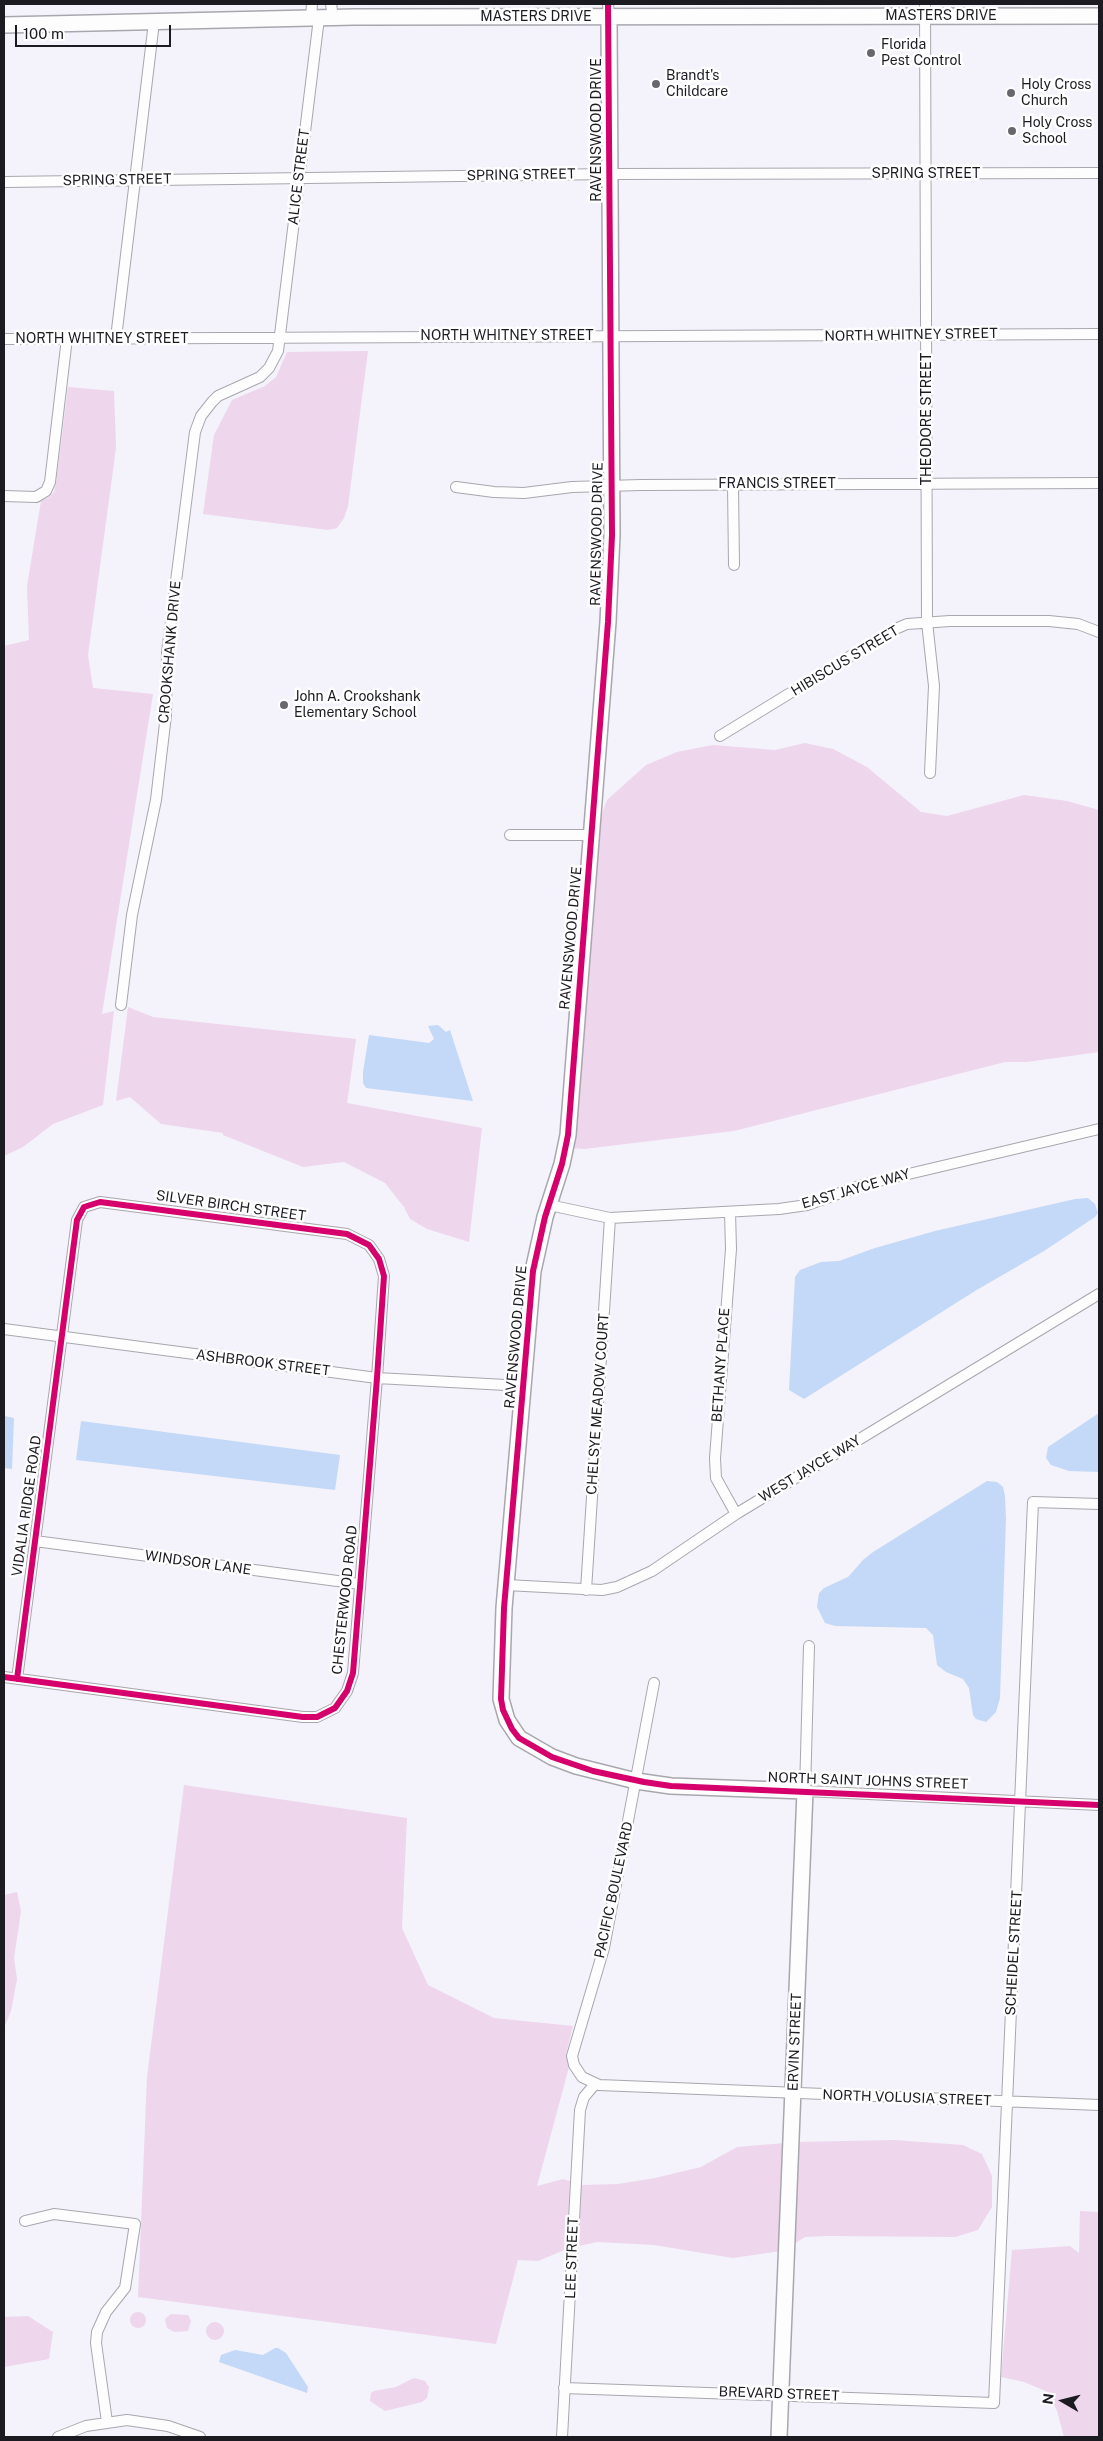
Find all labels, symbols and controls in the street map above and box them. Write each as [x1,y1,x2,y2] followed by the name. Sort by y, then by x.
[885,8,997,24] street label: MASTERS DRIVE
[480,9,592,25] street label: MASTERS DRIVE
[18,15,174,47] scale bar
[23,25,64,42] text: 100 m
[881,37,962,70] place label: Florida Pest Control
[865,47,877,59] marker: Florida Pest Control
[589,58,605,202] street label: RAVENSWOOD DRIVE
[666,68,728,100] place label: Brandt's Childcare
[1021,77,1091,110] place label: Holy Cross Church
[650,78,662,90] marker: Brandt's Childcare
[1005,87,1017,99] marker: Holy Cross Church
[1022,115,1092,148] place label: Holy Cross School
[1006,125,1018,137] marker: Holy Cross School
[285,128,313,226] street label: ALICE STREET
[466,166,576,184] street label: SPRING STREET
[872,166,980,182] street label: SPRING STREET
[62,171,172,189] street label: SPRING STREET
[824,325,998,345] street label: NORTH WHITNEY STREET
[420,328,594,344] street label: NORTH WHITNEY STREET
[15,331,189,347] street label: NORTH WHITNEY STREET
[919,353,935,485] street label: THEODORE STREET
[587,462,607,606] street label: RAVENSWOOD DRIVE
[718,476,836,492] street label: FRANCIS STREET
[155,580,185,724] street label: CROOKSHANK DRIVE
[788,622,902,700] street label: HIBISCUS STREET
[294,689,421,722] place label: John A. Crookshank Elementary School
[278,699,290,711] marker: John A. Crookshank Elementary School
[556,866,586,1010] street label: RAVENSWOOD DRIVE
[800,1165,912,1213] street label: EAST JAYCE WAY
[155,1187,307,1225] street label: SILVER BIRCH STREET
[501,1265,531,1409] street label: RAVENSWOOD DRIVE
[709,1307,733,1423] street label: BETHANY PLACE
[583,1313,613,1495] street label: CHELSYE MEADOW COURT
[195,1346,331,1380] street label: ASHBROOK STREET
[756,1432,864,1506] street label: WEST JAYCE WAY
[9,1434,45,1578] street label: VIDALIA RIDGE ROAD
[329,1525,361,1675] street label: CHESTERWOOD ROAD
[144,1547,252,1579] street label: WINDSOR LANE
[767,1769,969,1793] street label: NORTH SAINT JOHNS STREET
[591,1820,637,1960] street label: PACIFIC BOULEVARD
[1002,1890,1026,2016] street label: SCHEIDEL STREET
[785,1993,805,2091] street label: ERVIN STREET
[822,2087,992,2109] street label: NORTH VOLUSIA STREET
[562,2217,582,2299] street label: LEE STREET
[1038,2376,1088,2426] north arrow
[718,2383,840,2405] street label: BREVARD STREET
[1039,2392,1057,2405] text: N

